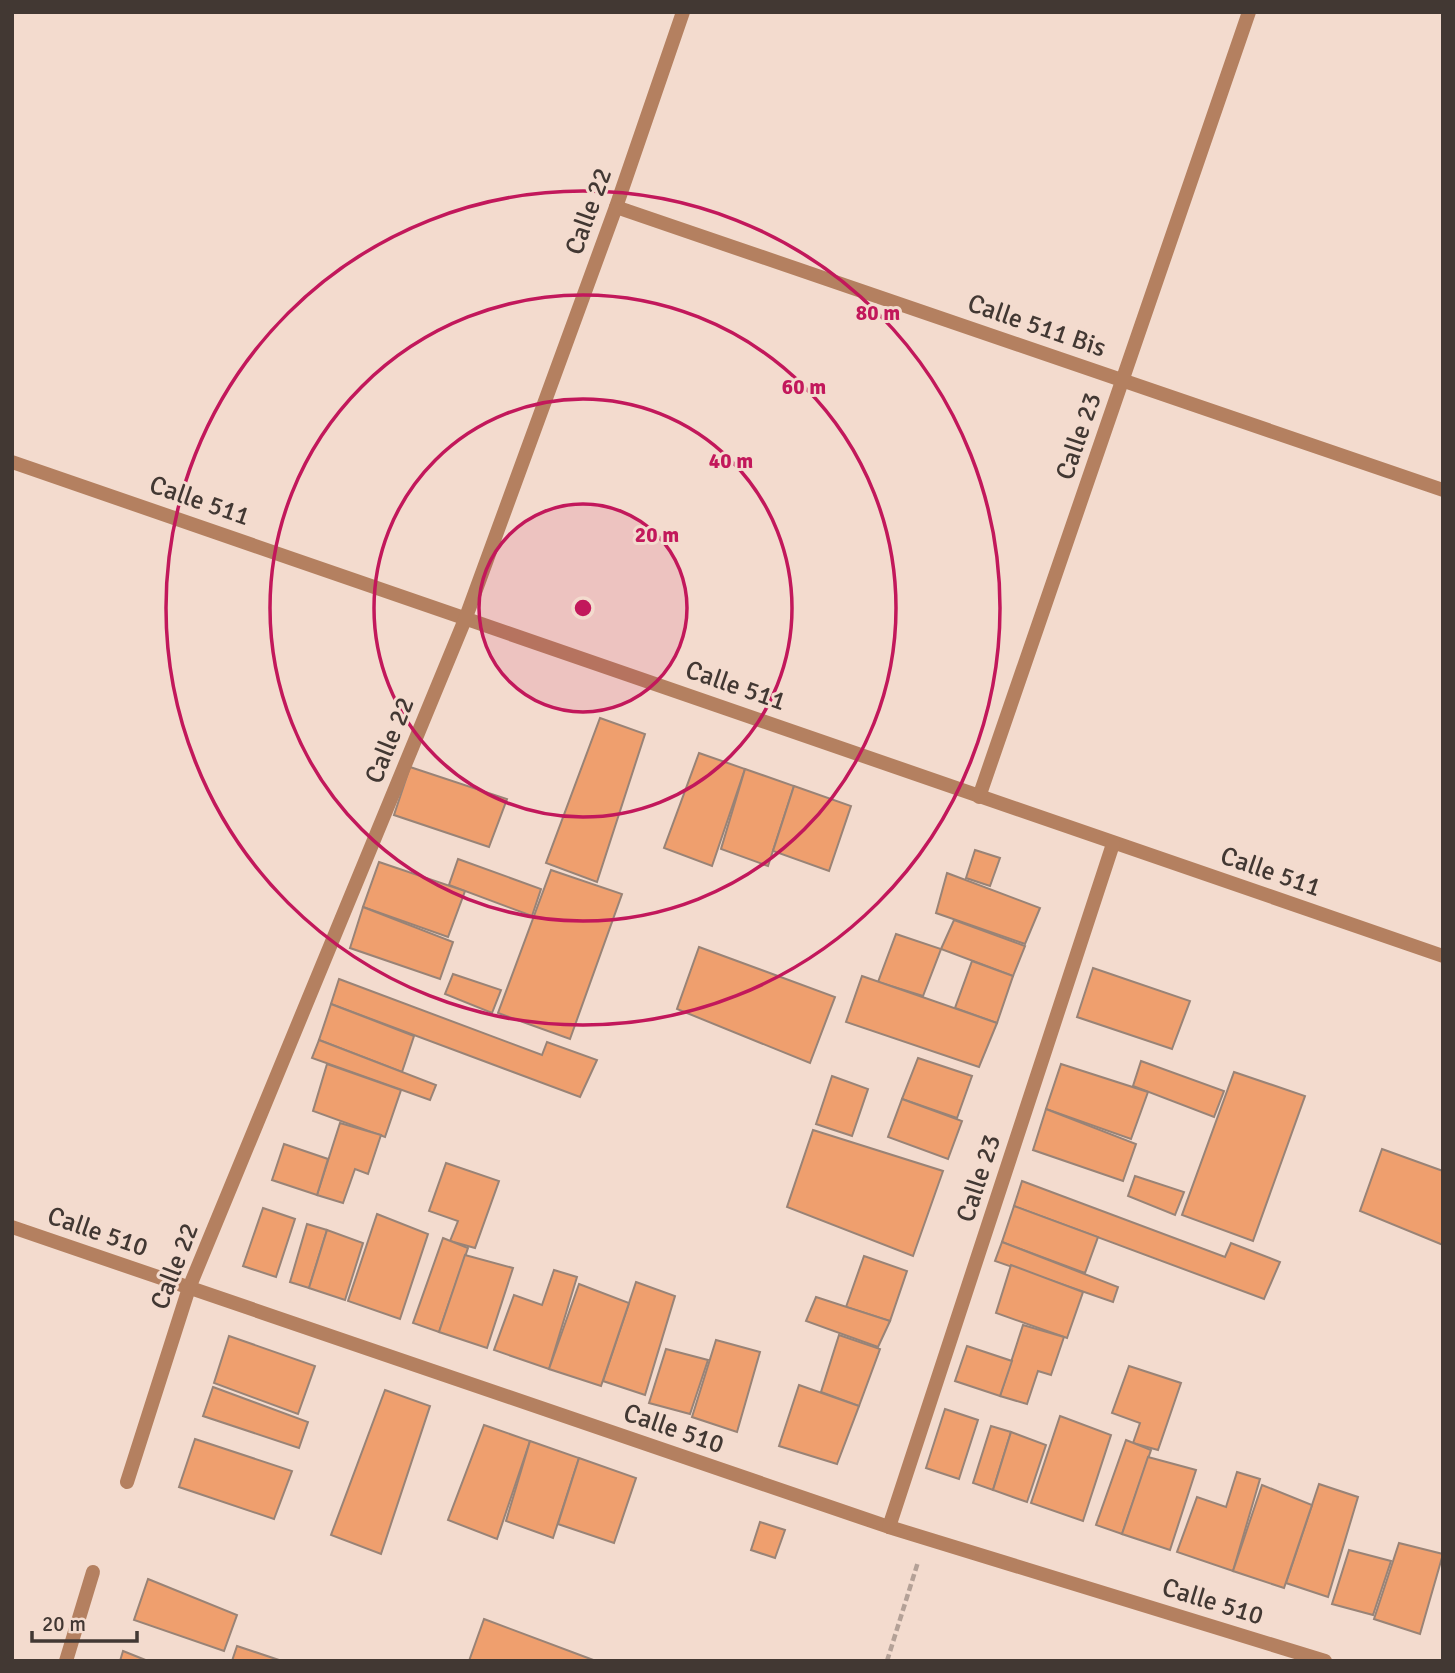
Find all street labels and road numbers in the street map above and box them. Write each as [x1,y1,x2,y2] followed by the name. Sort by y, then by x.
[558,163,619,259] street label: Calle 22
[963,287,1110,365] street label: Calle 511 Bis
[1049,388,1109,484] street label: Calle 23
[145,469,254,533] street label: Calle 511
[681,654,790,718] street label: Calle 511
[358,693,422,788] street label: Calle 22
[1216,840,1325,904] street label: Calle 511
[950,1130,1008,1226] street label: Calle 23
[43,1200,152,1264] street label: Calle 510
[144,1218,206,1314] street label: Calle 22
[619,1397,728,1461] street label: Calle 510
[1158,1571,1267,1633] street label: Calle 510

